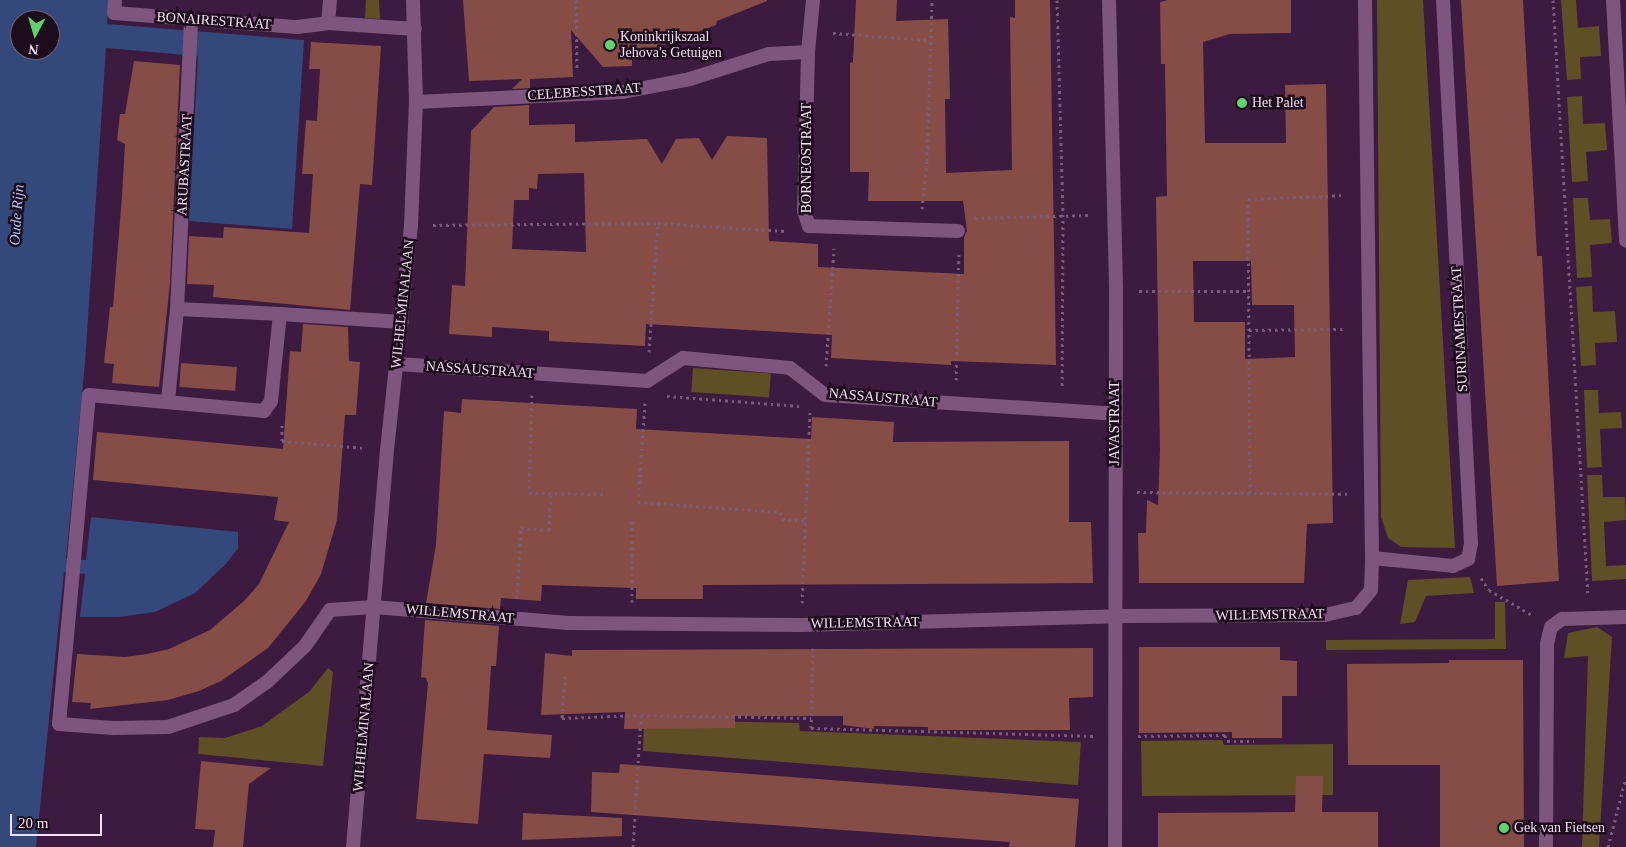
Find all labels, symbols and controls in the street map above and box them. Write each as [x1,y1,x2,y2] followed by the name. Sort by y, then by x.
[156,9,272,33] street label: BONAIRESTRAAT
[10,10,60,60] north arrow
[620,29,722,62] place label: Koninkrijkszaal Jehova's Getuigen
[604,39,616,51] marker: Koninkrijkszaal Jehova's Getuigen
[28,41,39,57] text: N
[527,80,641,104] street label: CELEBESSTRAAT
[1252,95,1304,111] place label: Het Palet
[1236,97,1248,109] marker: Het Palet
[799,103,815,213] street label: BORNEOSTRAAT
[174,114,196,216] street label: ARUBASTRAAT
[6,184,28,246] water label: Oude Rijn
[388,239,418,369] street label: WILHELMINALAAN
[1448,266,1472,392] street label: SURINAMESTRAAT
[425,358,535,382] street label: NASSAUSTRAAT
[1107,380,1123,466] street label: JAVASTRAAT
[828,385,938,411] street label: NASSAUSTRAAT
[405,601,515,627] street label: WILLEMSTRAAT
[1215,606,1325,624] street label: WILLEMSTRAAT
[810,614,920,632] street label: WILLEMSTRAAT
[350,662,378,792] street label: WILHELMINALAAN
[12,804,105,836] scale bar
[18,815,48,831] text: 20 m
[1514,820,1605,836] place label: Gek van Fietsen
[1498,822,1510,834] marker: Gek van Fietsen

